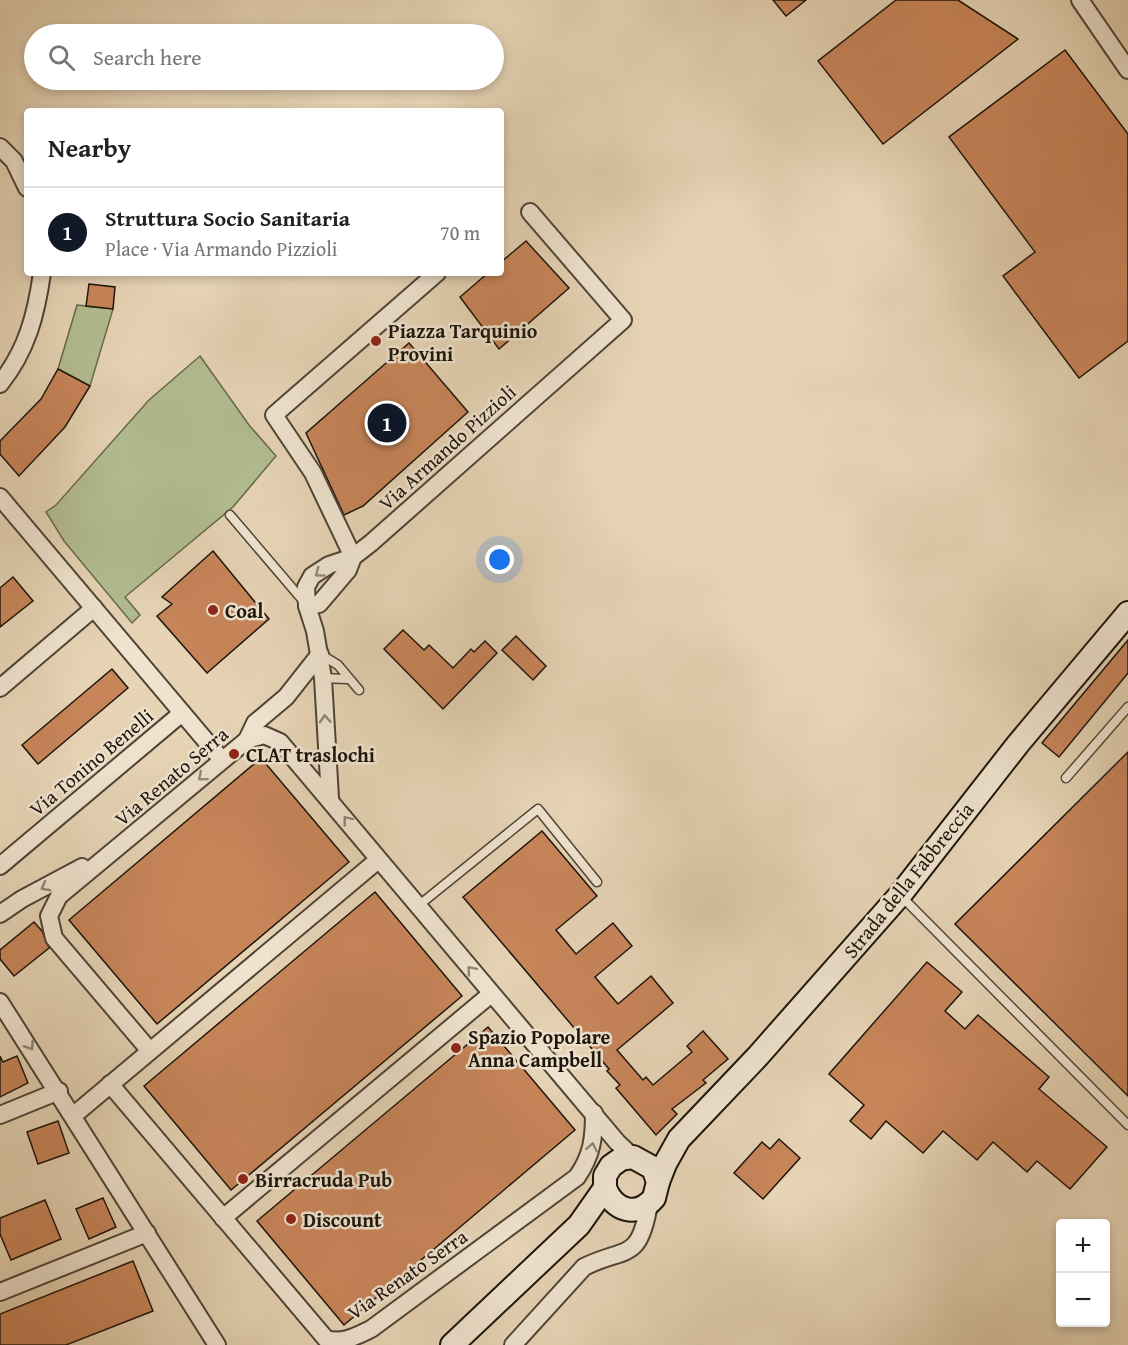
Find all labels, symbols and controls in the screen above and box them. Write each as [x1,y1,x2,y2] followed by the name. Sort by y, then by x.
[24,24,504,90] search box
[45,41,78,74] icon: search
[93,41,202,73] text: Search here
[48,128,131,167] text: Nearby
[105,202,350,234] text: Struttura Socio Sanitaria
[62,218,73,247] text: 1
[440,218,480,247] text: 70 m
[105,234,337,263] text: Place · Via Armando Pizzioli
[388,316,538,368] place label: Piazza Tarquinio Provini
[369,334,383,348] marker: Piazza Tarquinio Provini
[372,377,522,517] street label: Via Armando Pizzioli
[368,400,406,446] pin: 1
[485,545,514,574] your location
[314,566,325,577] one-way arrow
[225,596,263,625] place label: Coal
[206,603,220,617] marker: Coal
[23,701,160,823] street label: Via Tonino Benelli
[318,715,331,724] one-way arrow
[108,719,235,832] street label: Via Renato Serra
[246,740,375,769] place label: CLAT traslochi
[227,747,241,761] marker: CLAT traslochi
[198,769,209,780] one-way arrow
[836,795,980,964] street label: Strada della Fabbreccia
[343,815,354,826] one-way arrow
[40,880,51,891] one-way arrow
[467,966,478,977] one-way arrow
[468,1022,611,1074] place label: Spazio Popolare Anna Campbell
[22,1040,33,1051] one-way arrow
[449,1041,463,1055] marker: Spazio Popolare Anna Campbell
[585,1142,598,1152] one-way arrow
[255,1165,392,1194] place label: Birracruda Pub
[236,1172,250,1186] marker: Birracruda Pub
[303,1205,382,1234] place label: Discount
[284,1212,298,1226] marker: Discount
[1056,1219,1110,1327] map controls
[1056,1219,1110,1273] button: +
[341,1221,473,1326] street label: Via Renato Serra
[1056,1273,1110,1327] button: −

